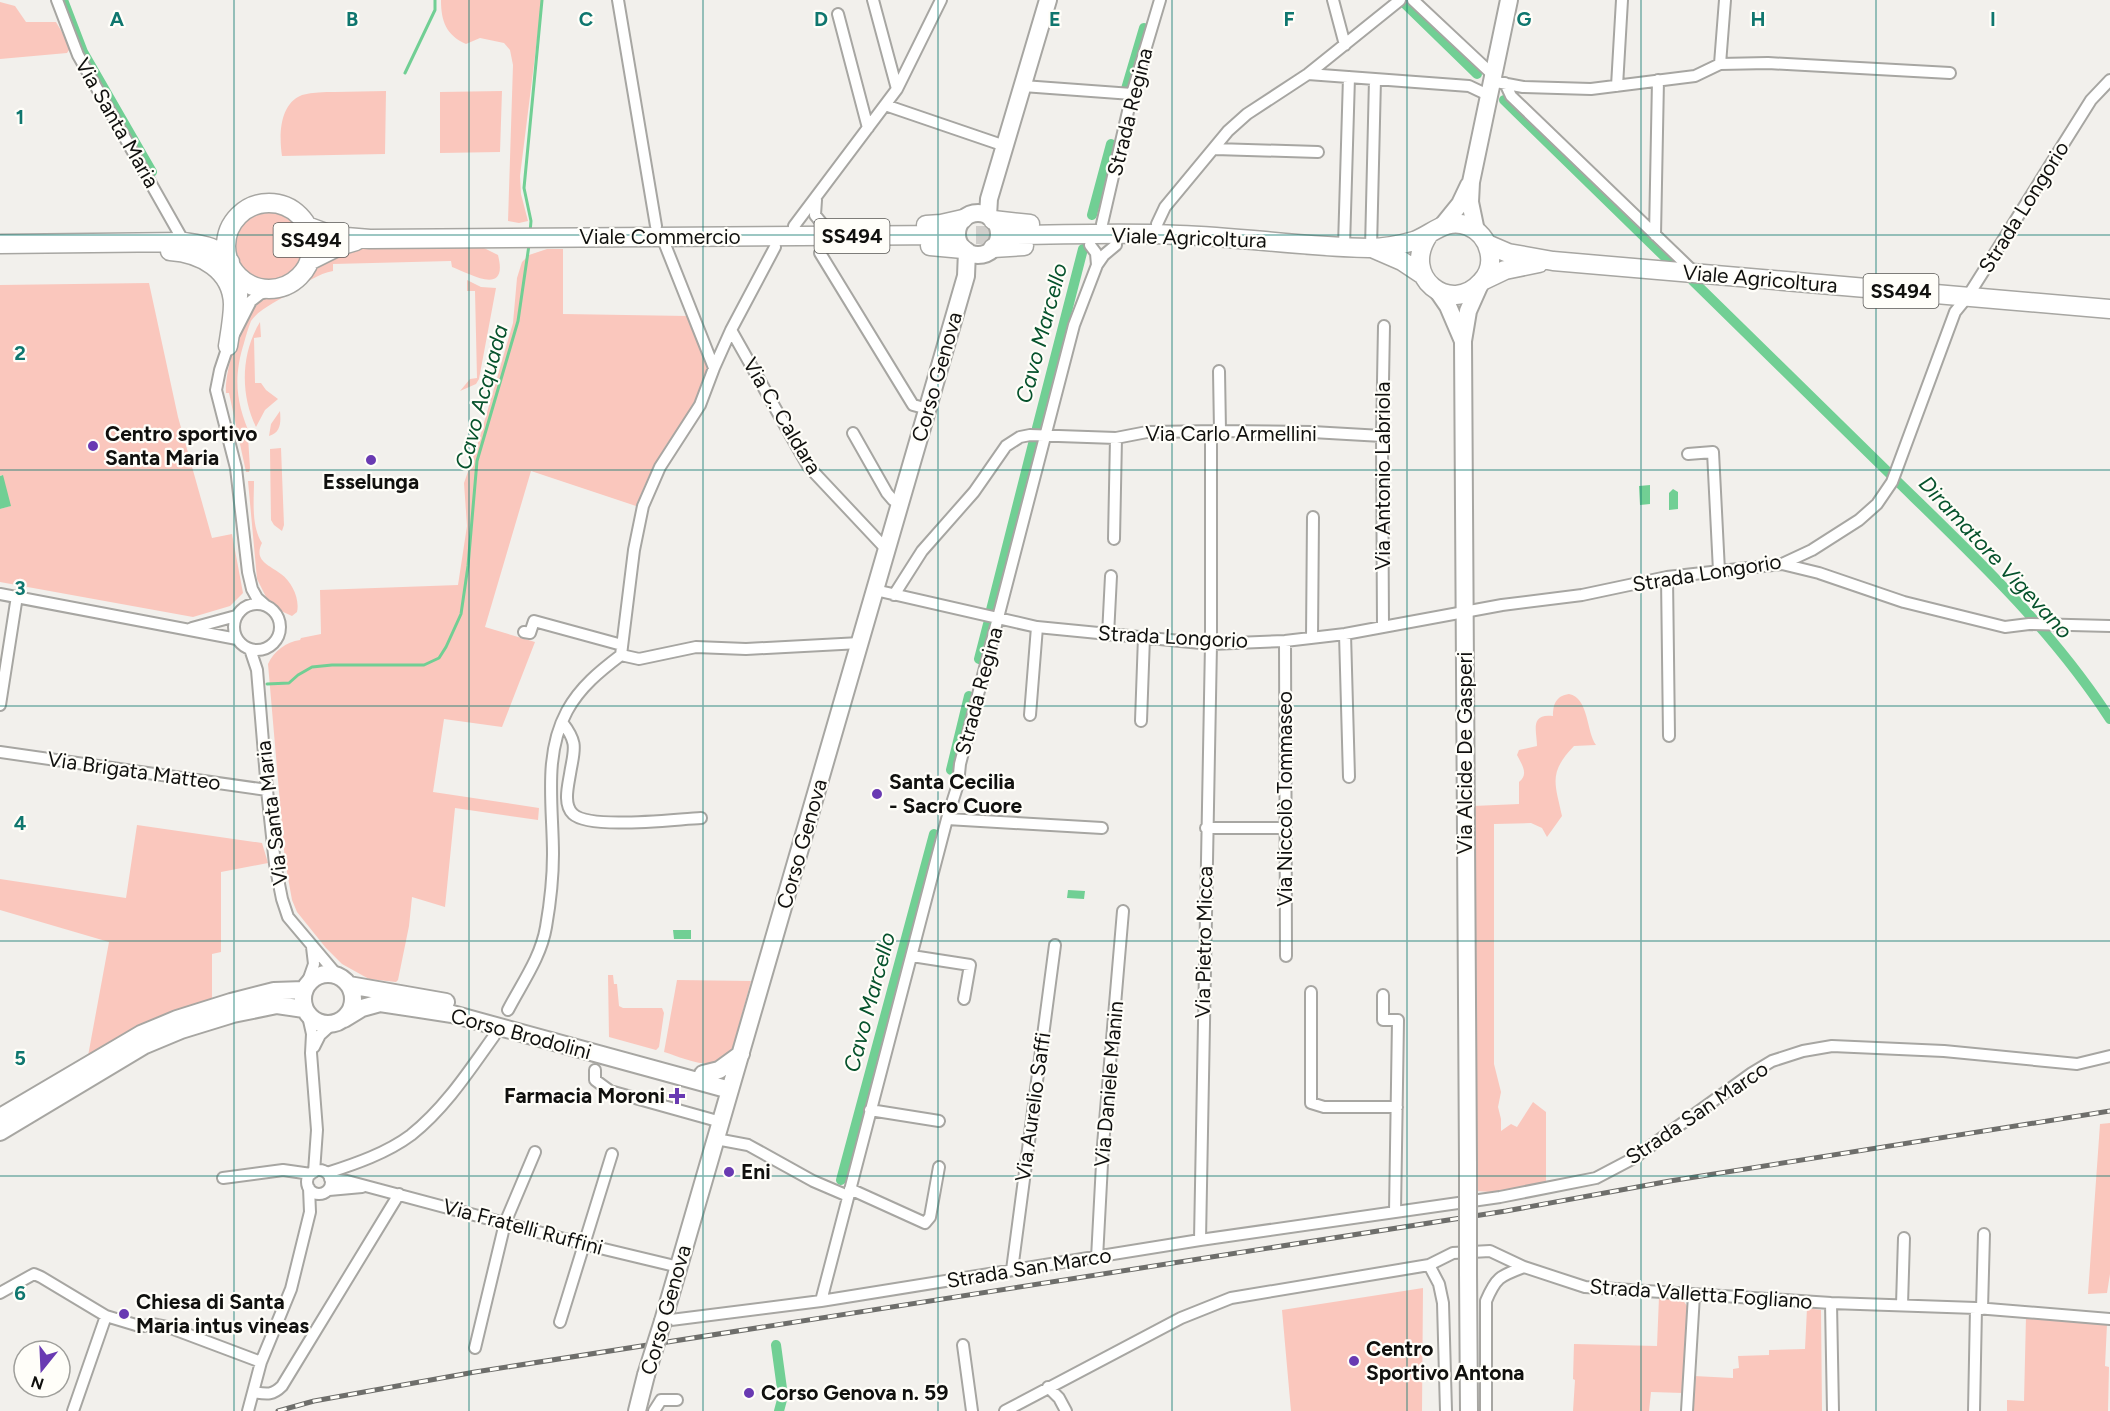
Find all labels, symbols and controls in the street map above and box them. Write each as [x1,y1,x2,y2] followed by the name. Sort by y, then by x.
[110,7,125,31] text: A
[346,7,358,31] text: B
[579,7,593,31] text: C
[814,7,828,31] text: D
[1049,7,1061,31] text: E
[1283,7,1295,31] text: F
[1517,7,1532,31] text: G
[1751,7,1766,31] text: H
[1990,7,1996,31] text: I
[1102,45,1158,179] street label: Strada Regina
[70,53,165,192] street label: Via Santa Maria
[16,105,24,129] text: 1
[1973,136,2074,277] street label: Strada Longorio
[814,219,890,253] road number: SS494
[1111,222,1267,253] street label: Viale Agricoltura
[274,223,348,257] road number: SS494
[579,224,741,249] street label: Viale Commercio
[1682,259,1839,298] street label: Viale Agricoltura
[1010,260,1073,406] water label: Cavo Marcello
[1864,274,1938,308] road number: SS494
[906,309,967,445] street label: Corso Genova
[449,322,514,473] water label: Cavo Acquada
[14,341,26,365] text: 2
[738,353,827,478] street label: Via C. Caldara
[1370,382,1395,570] street label: Via Antonio Labriola
[105,421,257,470] place label: Centro sportivo Santa Maria
[1145,421,1317,446] street label: Via Carlo Armellini
[86,439,100,453] marker: Centro sportivo Santa Maria
[364,453,378,467] marker: Esselunga
[323,469,419,494] place label: Esselunga
[1913,470,2078,645] water label: Diramatore Vigevano
[1631,548,1783,597] street label: Strada Longorio
[14,576,26,600] text: 3
[1097,620,1249,653] street label: Strada Longorio
[949,624,1008,757] street label: Strada Regina
[1452,652,1477,854] street label: Via Alcide De Gasperi
[1272,691,1297,907] street label: Via Niccolò Tommaseo
[250,739,293,887] street label: Via Santa Maria
[46,746,222,795] street label: Via Brigata Matteo
[889,769,1022,818] place label: Santa Cecilia - Sacro Cuore
[771,776,832,912] street label: Corso Genova
[870,787,884,801] marker: Santa Cecilia - Sacro Cuore
[14,811,27,835] text: 4
[1190,866,1217,1018] street label: Via Pietro Micca
[838,929,901,1075] water label: Cavo Marcello
[1089,1000,1128,1168] street label: Via Daniele Manin
[448,1003,594,1064] street label: Corso Brodolini
[1010,1031,1055,1183] street label: Via Aurelio Saffi
[14,1046,26,1070] text: 5
[1621,1056,1773,1169] street label: Strada San Marco
[504,1083,665,1108] place label: Farmacia Moroni
[670,1089,684,1103] marker: Farmacia Moroni
[741,1159,771,1184] place label: Eni
[722,1165,736,1179] marker: Eni
[440,1193,606,1260] street label: Via Fratelli Ruffini
[635,1242,696,1378] street label: Corso Genova
[945,1242,1113,1293] street label: Strada San Marco
[1589,1273,1813,1314] street label: Strada Valletta Fogliano
[14,1281,26,1305] text: 6
[136,1289,309,1338] place label: Chiesa di Santa Maria intus vineas
[117,1307,131,1321] marker: Chiesa di Santa Maria intus vineas
[1366,1336,1525,1385] place label: Centro Sportivo Antona
[12,1339,72,1399] north arrow
[1347,1354,1361,1368] marker: Centro Sportivo Antona
[29,1372,46,1394] text: N
[761,1380,948,1405] place label: Corso Genova n. 59
[742,1386,756,1400] marker: Corso Genova n. 59

